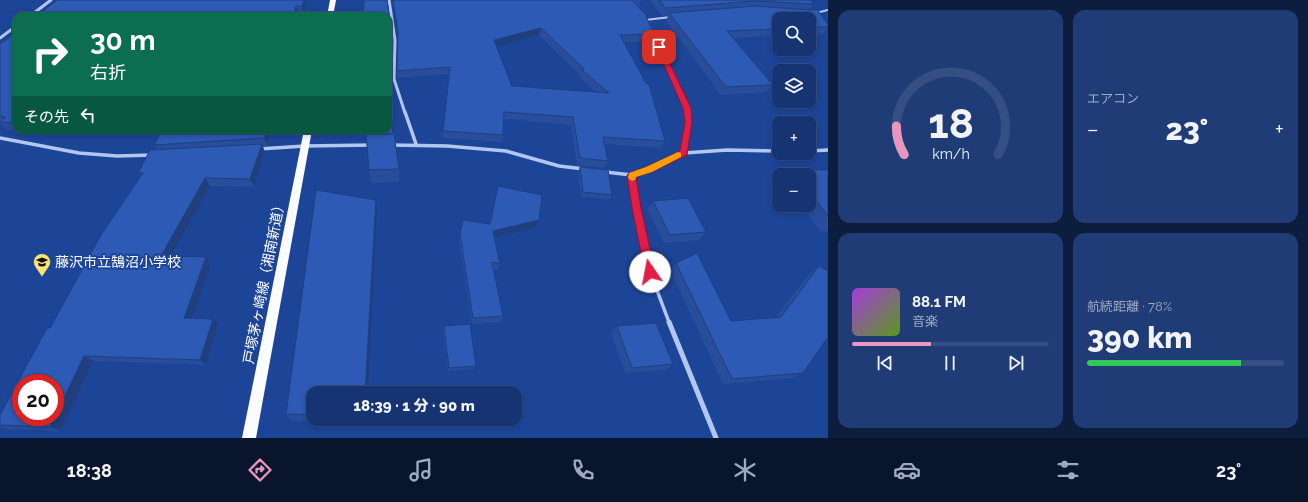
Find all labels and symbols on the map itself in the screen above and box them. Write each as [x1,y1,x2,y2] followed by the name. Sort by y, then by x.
[642,30,676,64] pin
[240,197,288,365] street label: 戸塚茅ヶ崎線（湘南新道）
[629,251,671,293] position arrow
[32,252,52,277] school or university icon: 藤沢市立鵠沼小学校
[55,254,181,270] place label: 藤沢市立鵠沼小学校
[12,374,64,426] speed limit sign: 20

